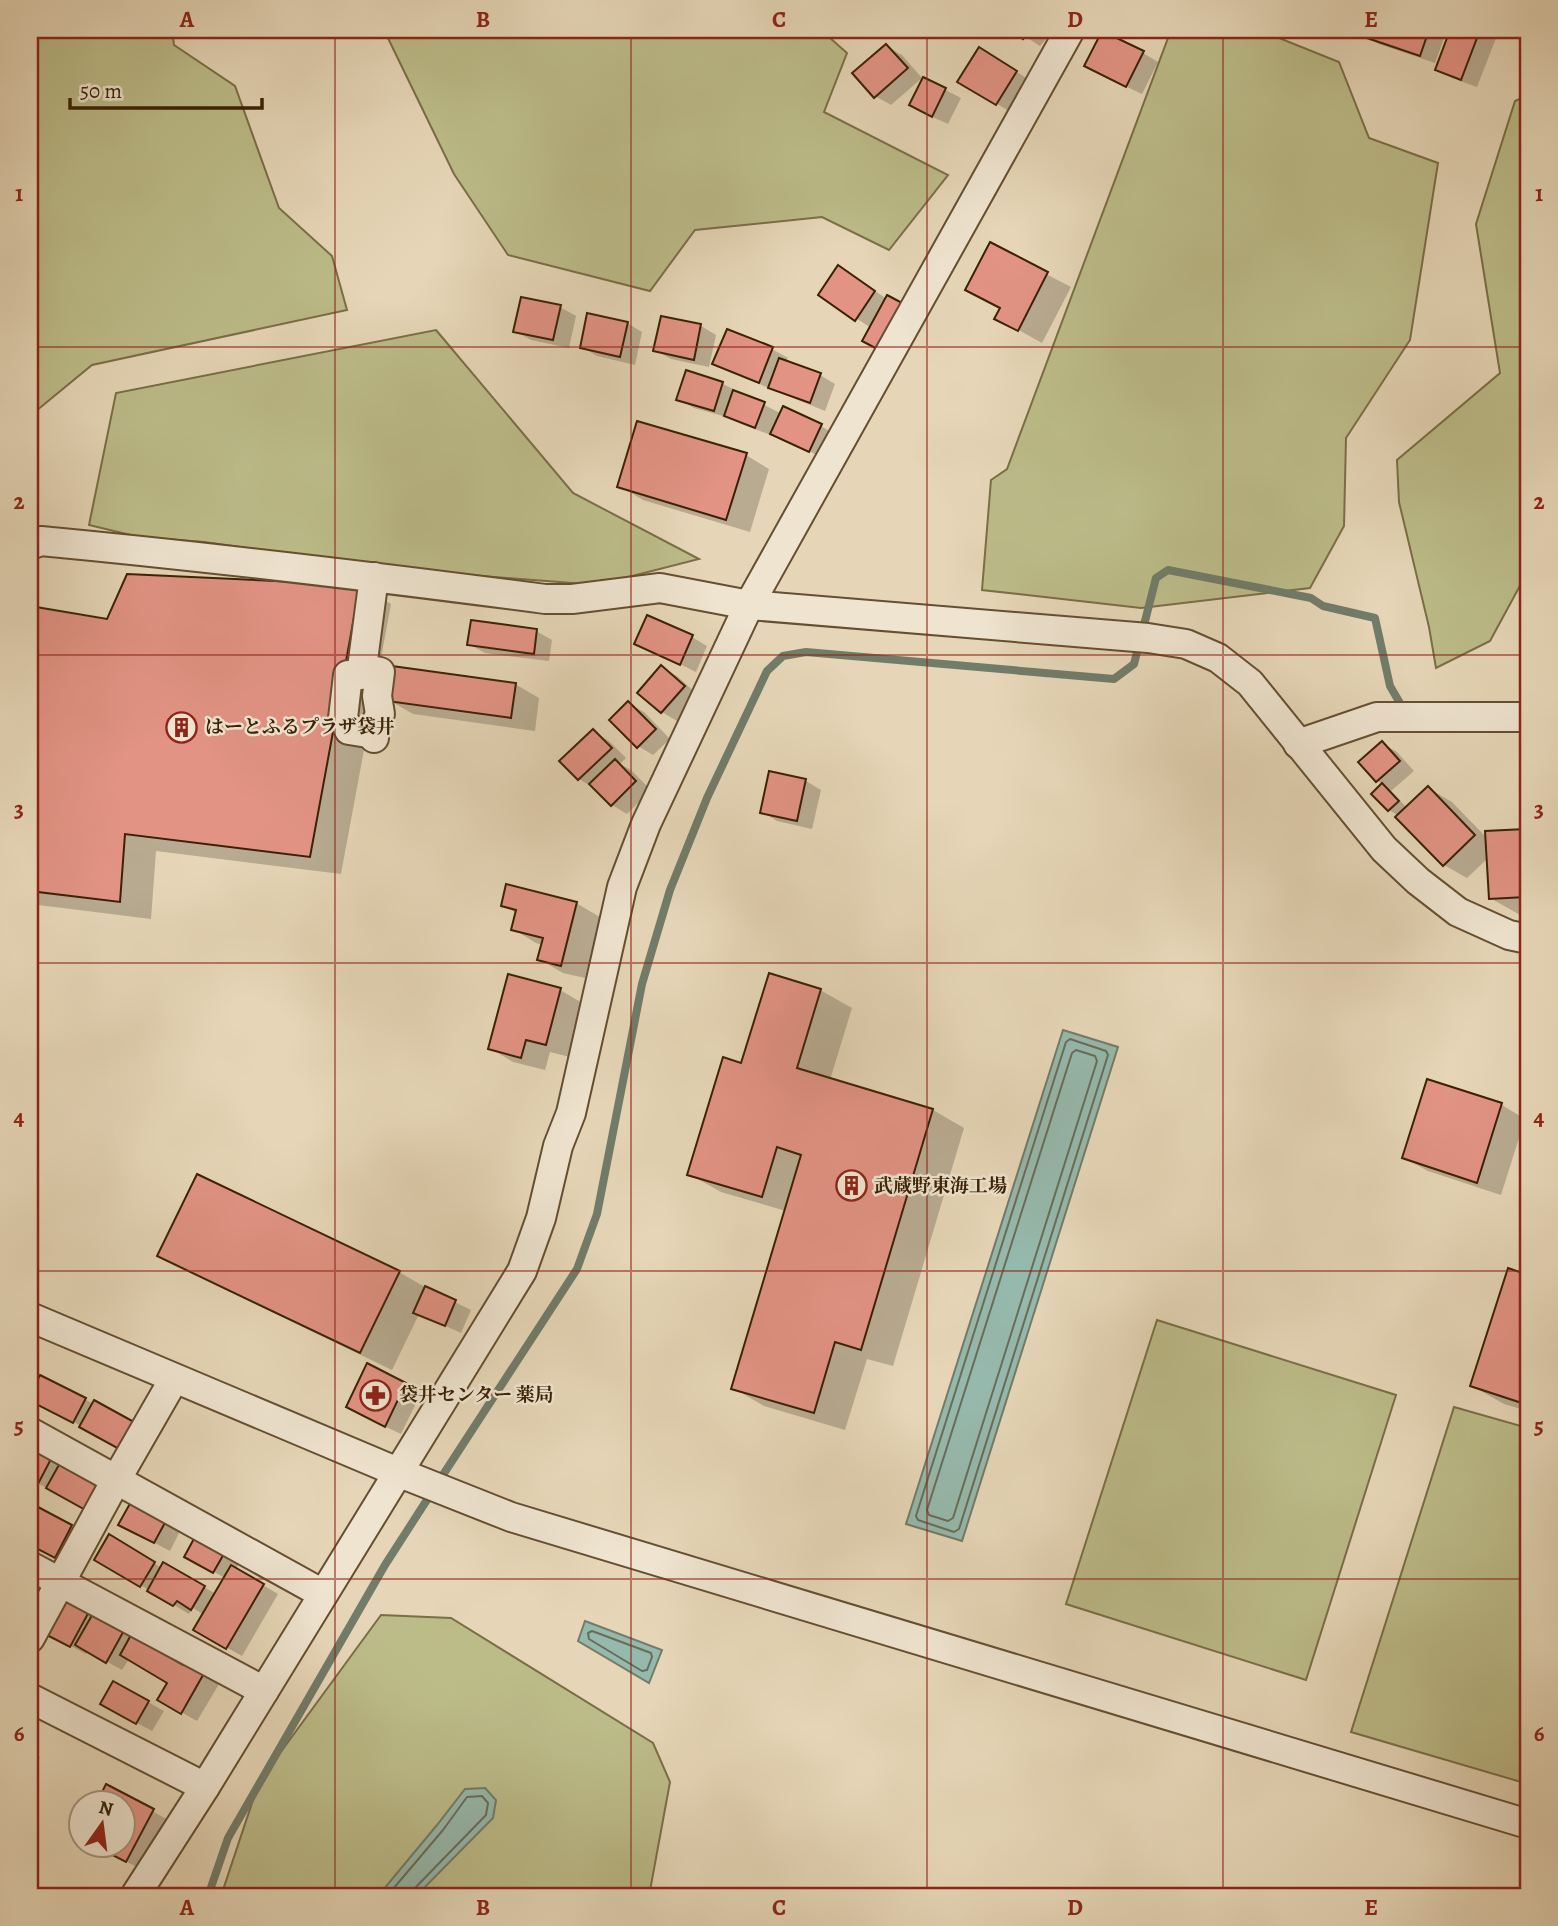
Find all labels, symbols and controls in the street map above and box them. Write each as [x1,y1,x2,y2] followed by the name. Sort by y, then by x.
[179,4,195,35] text: A
[476,4,490,35] text: B
[772,4,786,35] text: C
[1067,4,1083,35] text: D
[1364,4,1378,35] text: E
[70,66,262,110] scale bar
[80,77,122,105] text: 50 m
[15,178,23,209] text: 1
[1535,178,1543,209] text: 1
[13,486,25,517] text: 2
[1533,486,1545,517] text: 2
[165,710,199,744] building icon: はーとふるプラザ袋井
[205,714,395,740] place label: はーとふるプラザ袋井
[14,794,24,825] text: 3
[1534,794,1544,825] text: 3
[14,1102,25,1133] text: 4
[1534,1102,1545,1133] text: 4
[834,1169,868,1203] building icon: 武蔵野東海工場
[874,1173,1007,1199] place label: 武蔵野東海工場
[359,1378,393,1412] pharmacy icon: 袋井センター 薬局
[399,1382,554,1408] place label: 袋井センター 薬局
[14,1410,24,1441] text: 5
[1534,1410,1544,1441] text: 5
[14,1718,25,1749] text: 6
[1534,1718,1545,1749] text: 6
[66,1790,136,1860] north arrow
[96,1794,116,1823] text: N
[179,1892,195,1923] text: A
[476,1892,490,1923] text: B
[772,1892,786,1923] text: C
[1067,1892,1083,1923] text: D
[1364,1892,1378,1923] text: E

